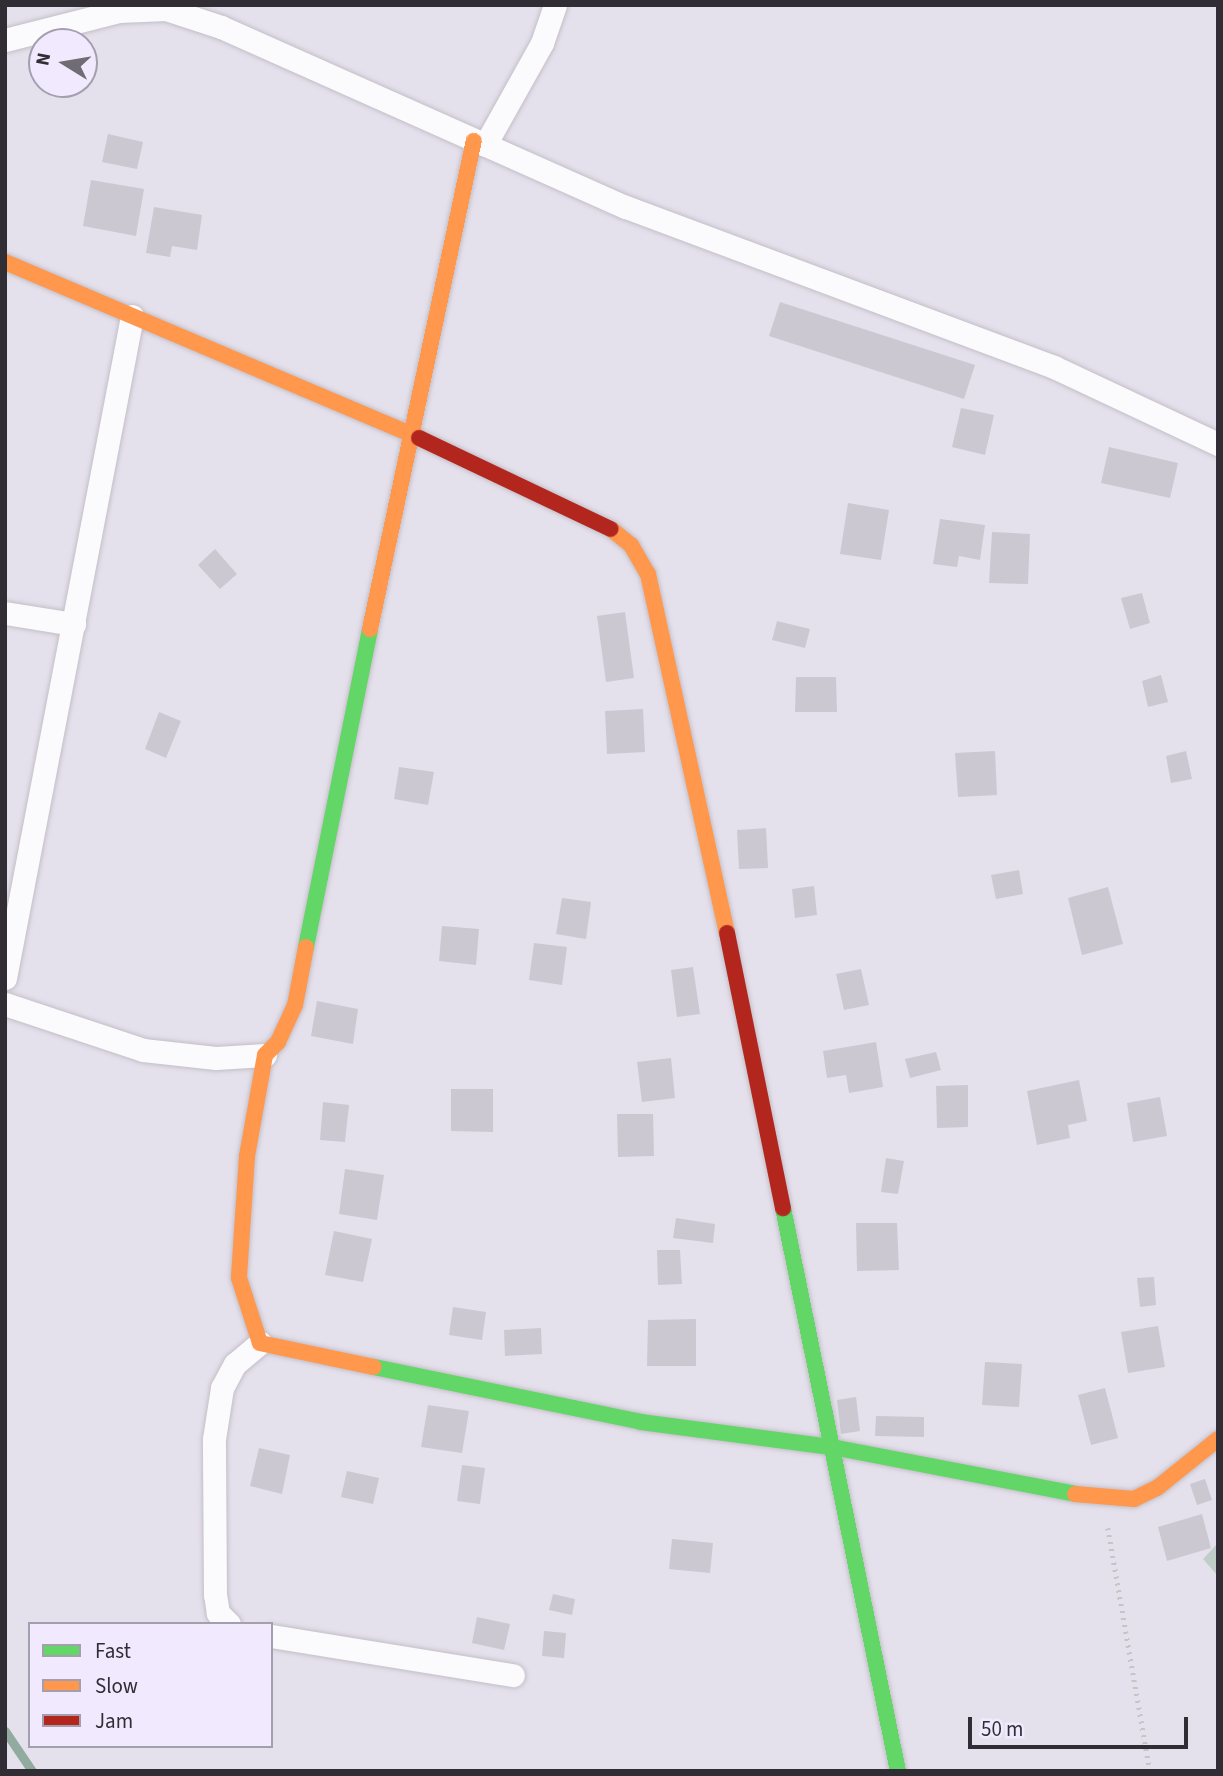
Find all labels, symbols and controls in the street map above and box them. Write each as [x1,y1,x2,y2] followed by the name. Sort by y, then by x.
[28,28,98,98] north arrow
[29,51,58,68] text: N
[28,1622,273,1748] legend
[95,1636,131,1666] text: Fast
[95,1671,138,1701] text: Slow
[971,1702,1192,1746] scale bar
[95,1706,133,1736] text: Jam
[981,1714,1023,1744] text: 50 m

